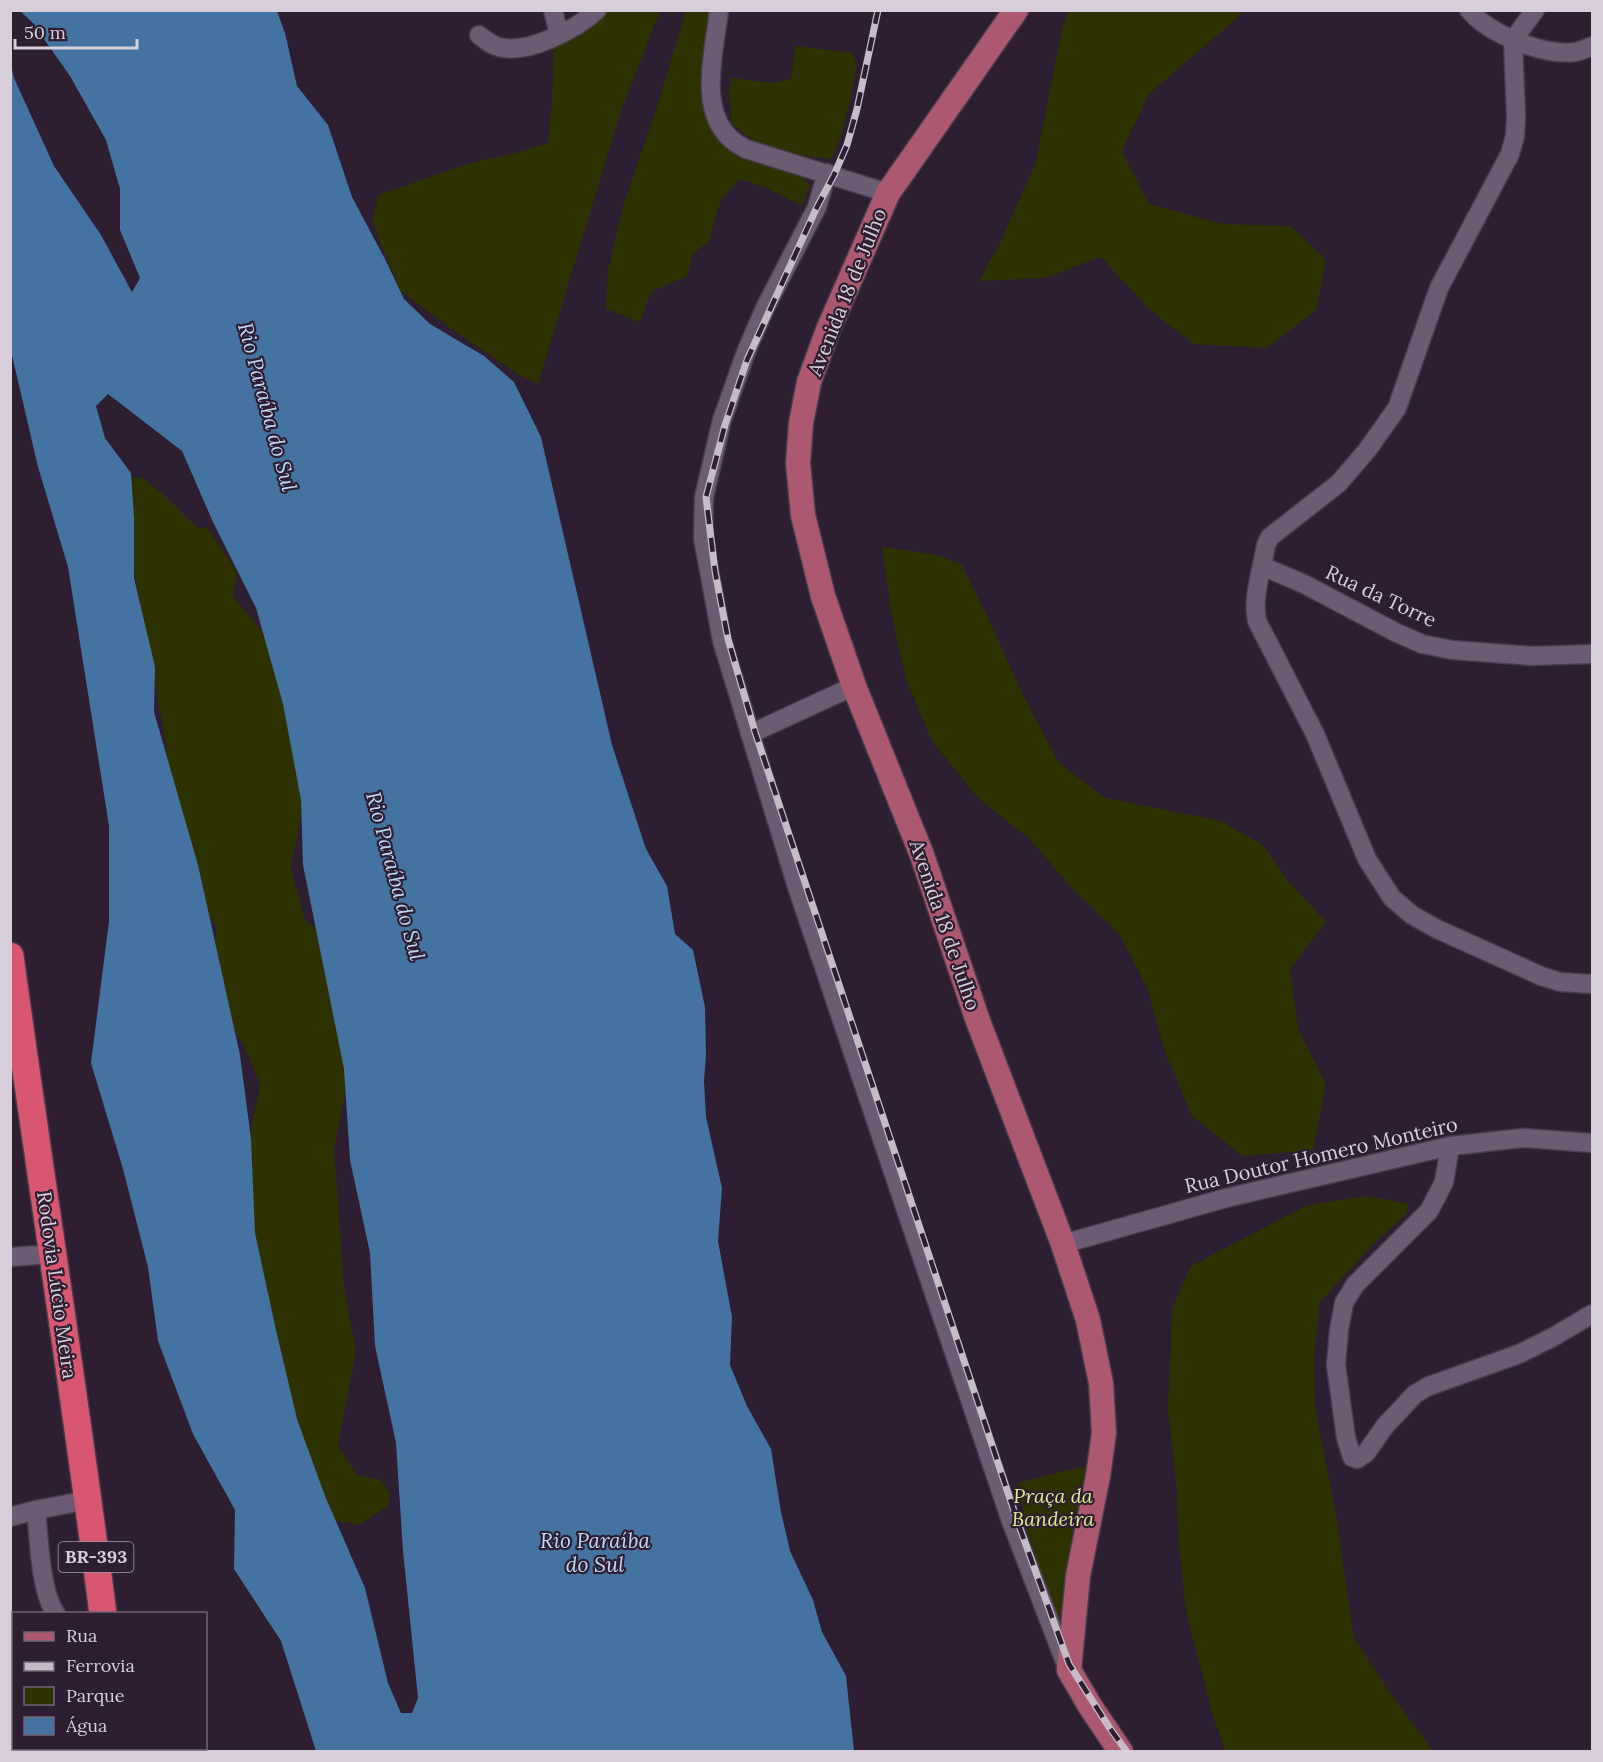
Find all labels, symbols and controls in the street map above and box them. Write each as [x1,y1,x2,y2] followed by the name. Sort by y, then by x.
[15,12,136,50] scale bar
[24,21,66,44] text: 50 m
[801,204,892,380] street label: Avenida 18 de Julho
[232,319,303,494] water label: Rio Paraíba do Sul
[1322,559,1441,632] street label: Rua da Torre
[360,788,431,963] water label: Rio Paraíba do Sul
[904,835,986,1013] street label: Avenida 18 de Julho
[1182,1111,1460,1198] street label: Rua Doutor Homero Monteiro
[32,1189,83,1380] street label: Rodovia Lúcio Meira
[1012,1483,1094,1531] park label: Praça da Bandeira
[540,1527,650,1578] water label: Rio Paraíba do Sul
[58,1542,134,1572] road number: BR-393
[12,1612,207,1750] legend
[66,1624,97,1647] text: Rua
[66,1654,135,1677] text: Ferrovia
[66,1684,125,1707] text: Parque
[65,1714,107,1737] text: Água

